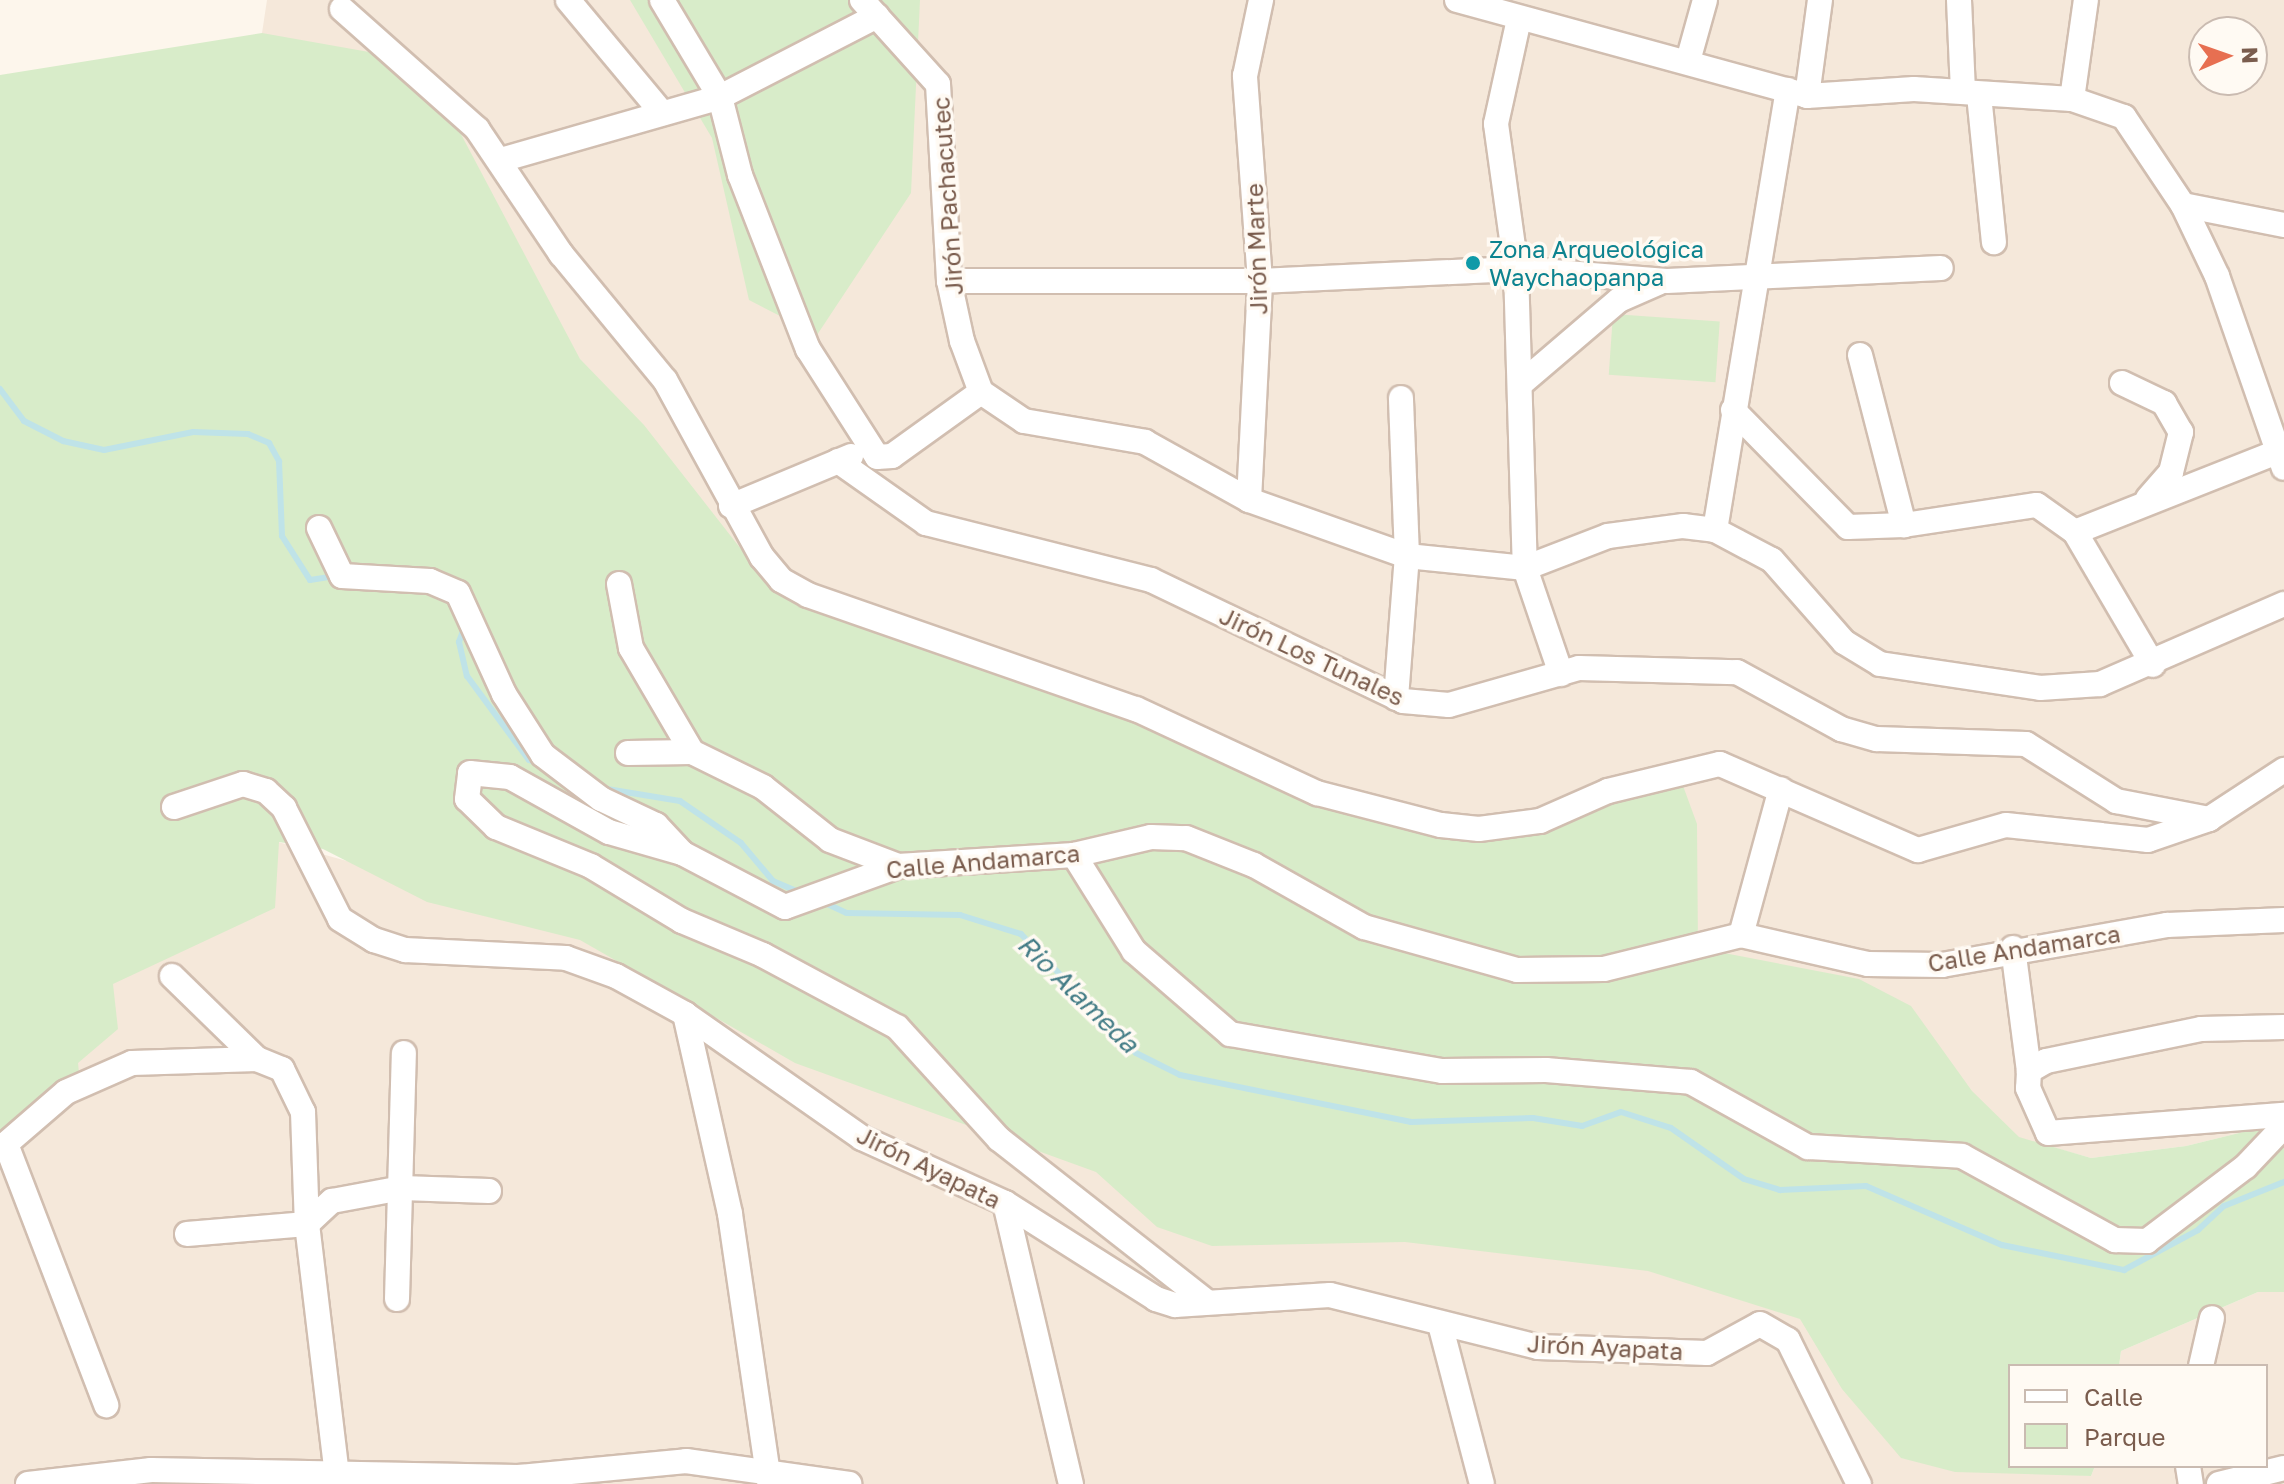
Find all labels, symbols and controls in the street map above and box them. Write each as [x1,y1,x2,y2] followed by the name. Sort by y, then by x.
[2188,16,2268,96] north arrow
[2237,46,2264,64] text: N
[926,96,968,296] street label: Jirón Pachacutec
[1239,183,1273,315] street label: Jirón Marte
[1489,235,1704,291] place label: Zona Arqueológica Waychaopanpa
[1464,254,1482,272] marker: Zona Arqueológica Waychaopanpa
[1215,601,1409,711] street label: Jirón Los Tunales
[885,838,1081,884] street label: Calle Andamarca
[1926,919,2122,977] street label: Calle Andamarca
[1011,929,1145,1059] water label: Rio Alameda
[852,1120,1006,1214] street label: Jirón Ayapata
[1526,1329,1684,1365] street label: Jirón Ayapata
[2008,1364,2268,1468] legend
[2084,1382,2143,1411] text: Calle
[2084,1422,2165,1451] text: Parque

